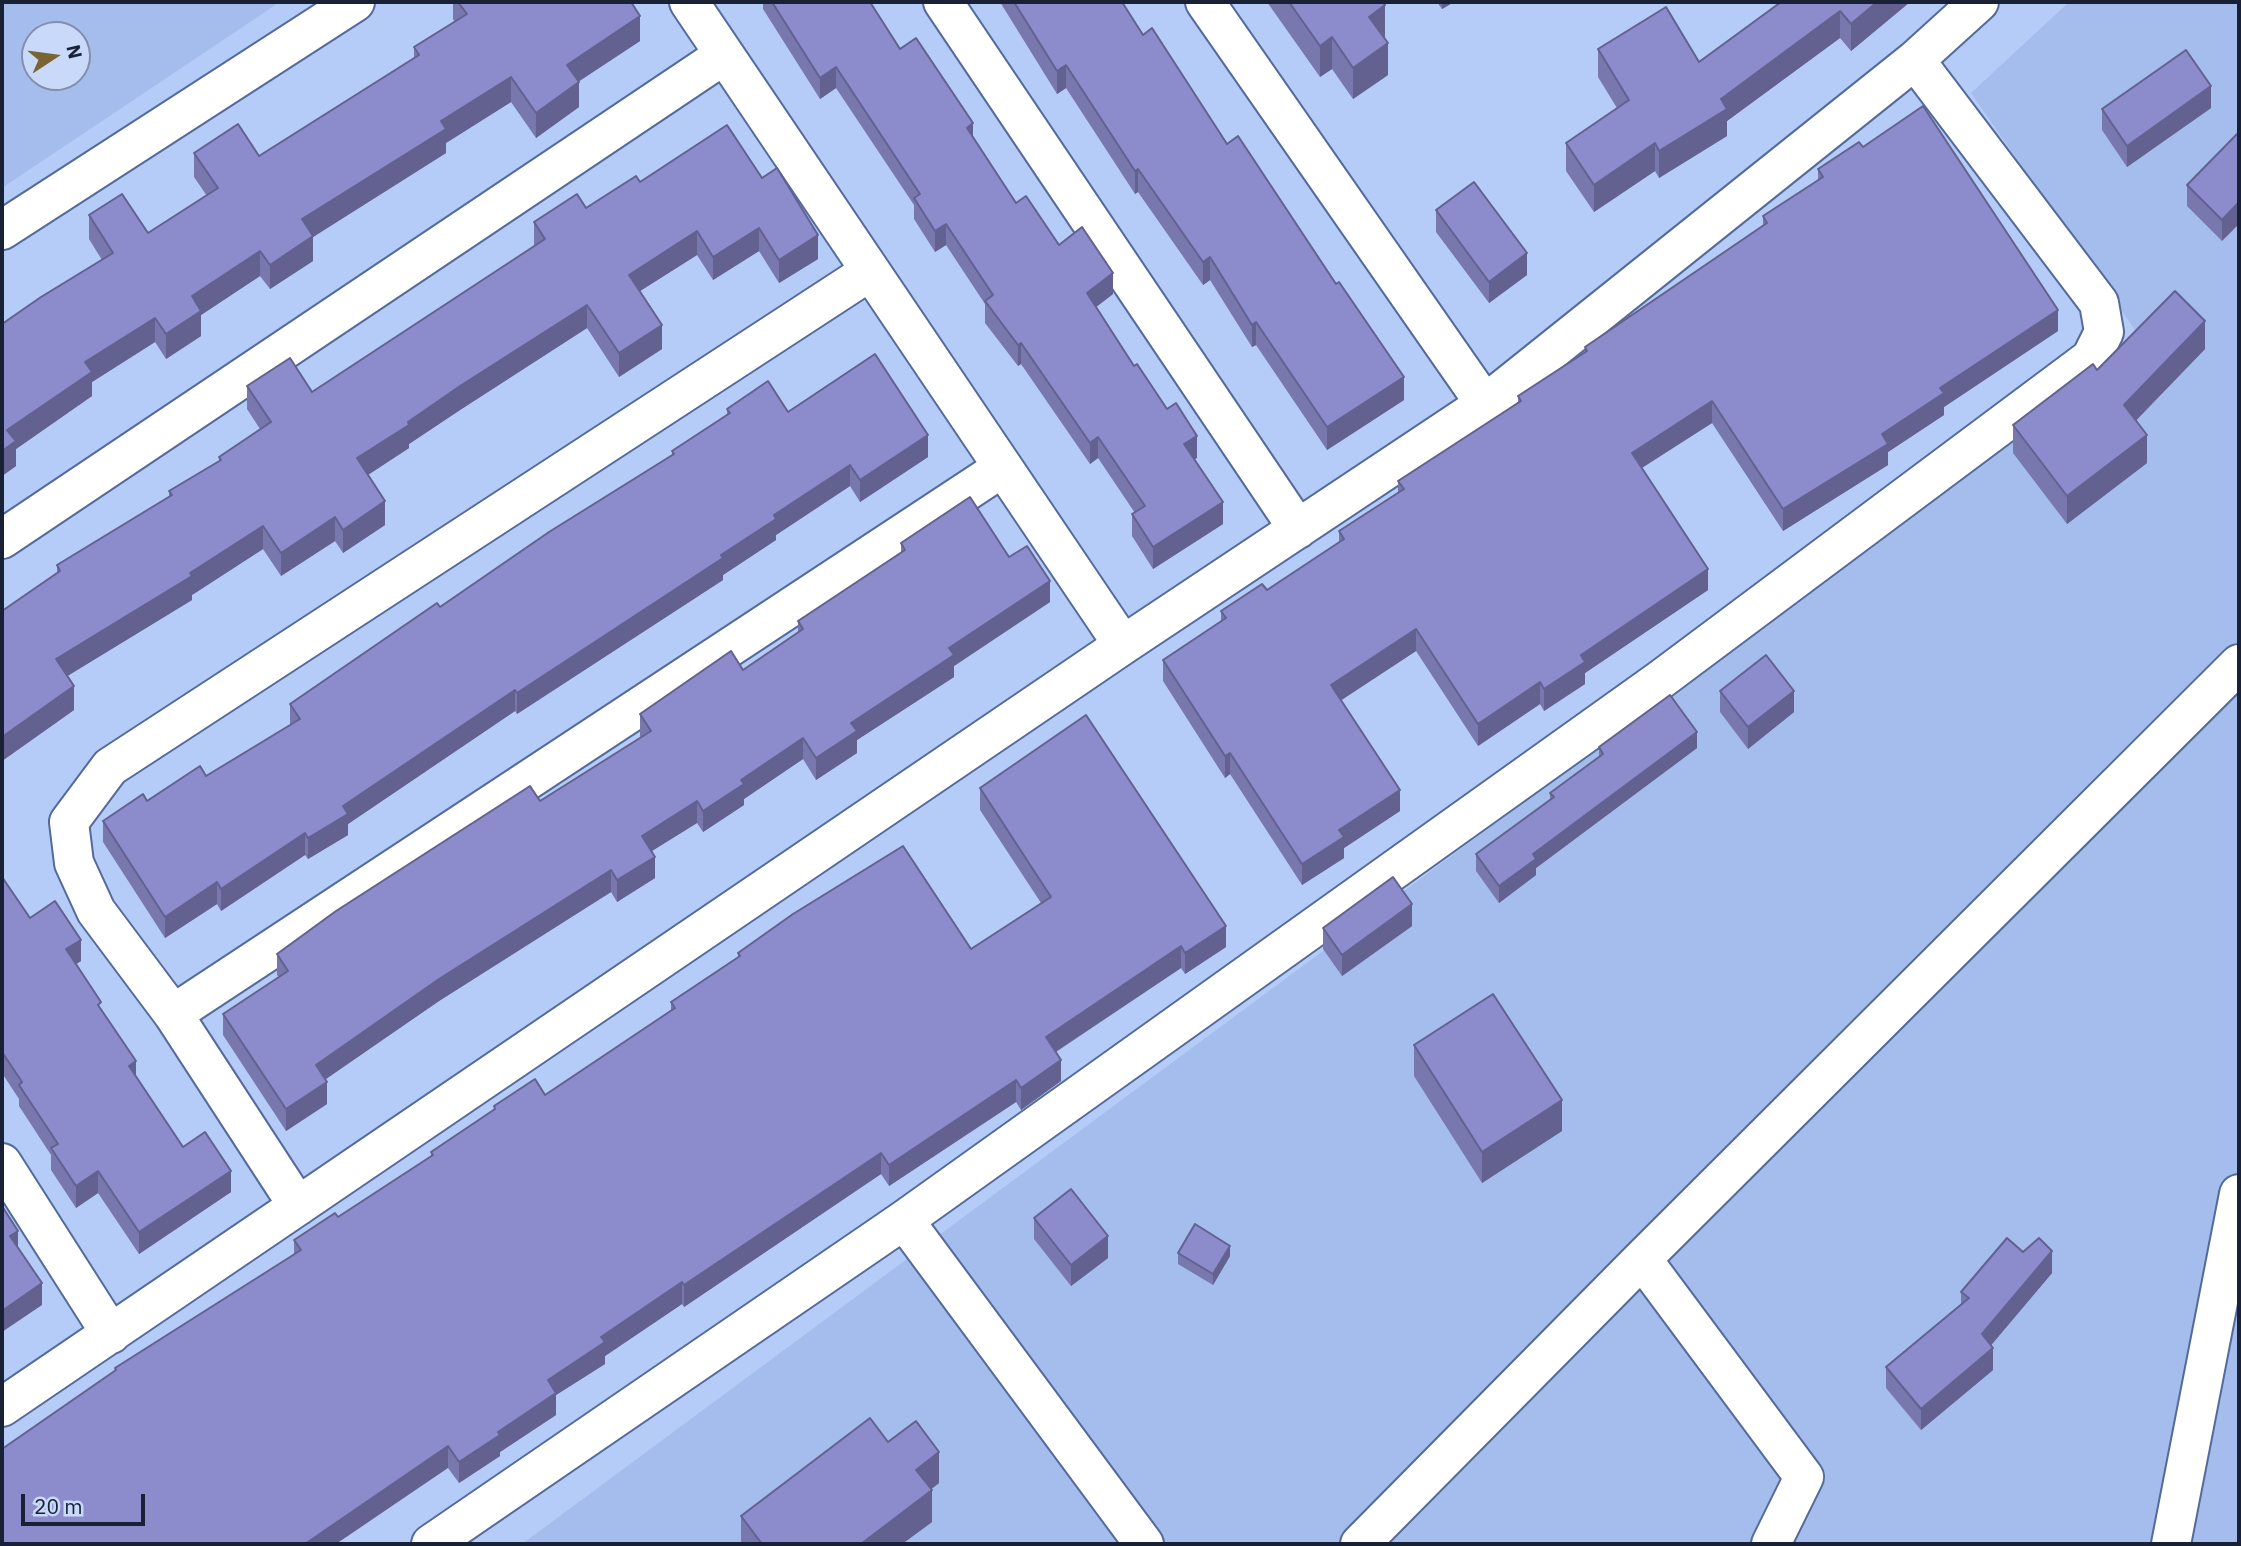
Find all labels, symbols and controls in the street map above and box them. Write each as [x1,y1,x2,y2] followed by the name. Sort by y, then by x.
[21,21,91,91] north arrow
[61,42,88,61] text: N
[24,1480,149,1524] scale bar
[34,1492,83,1520] text: 20 m

